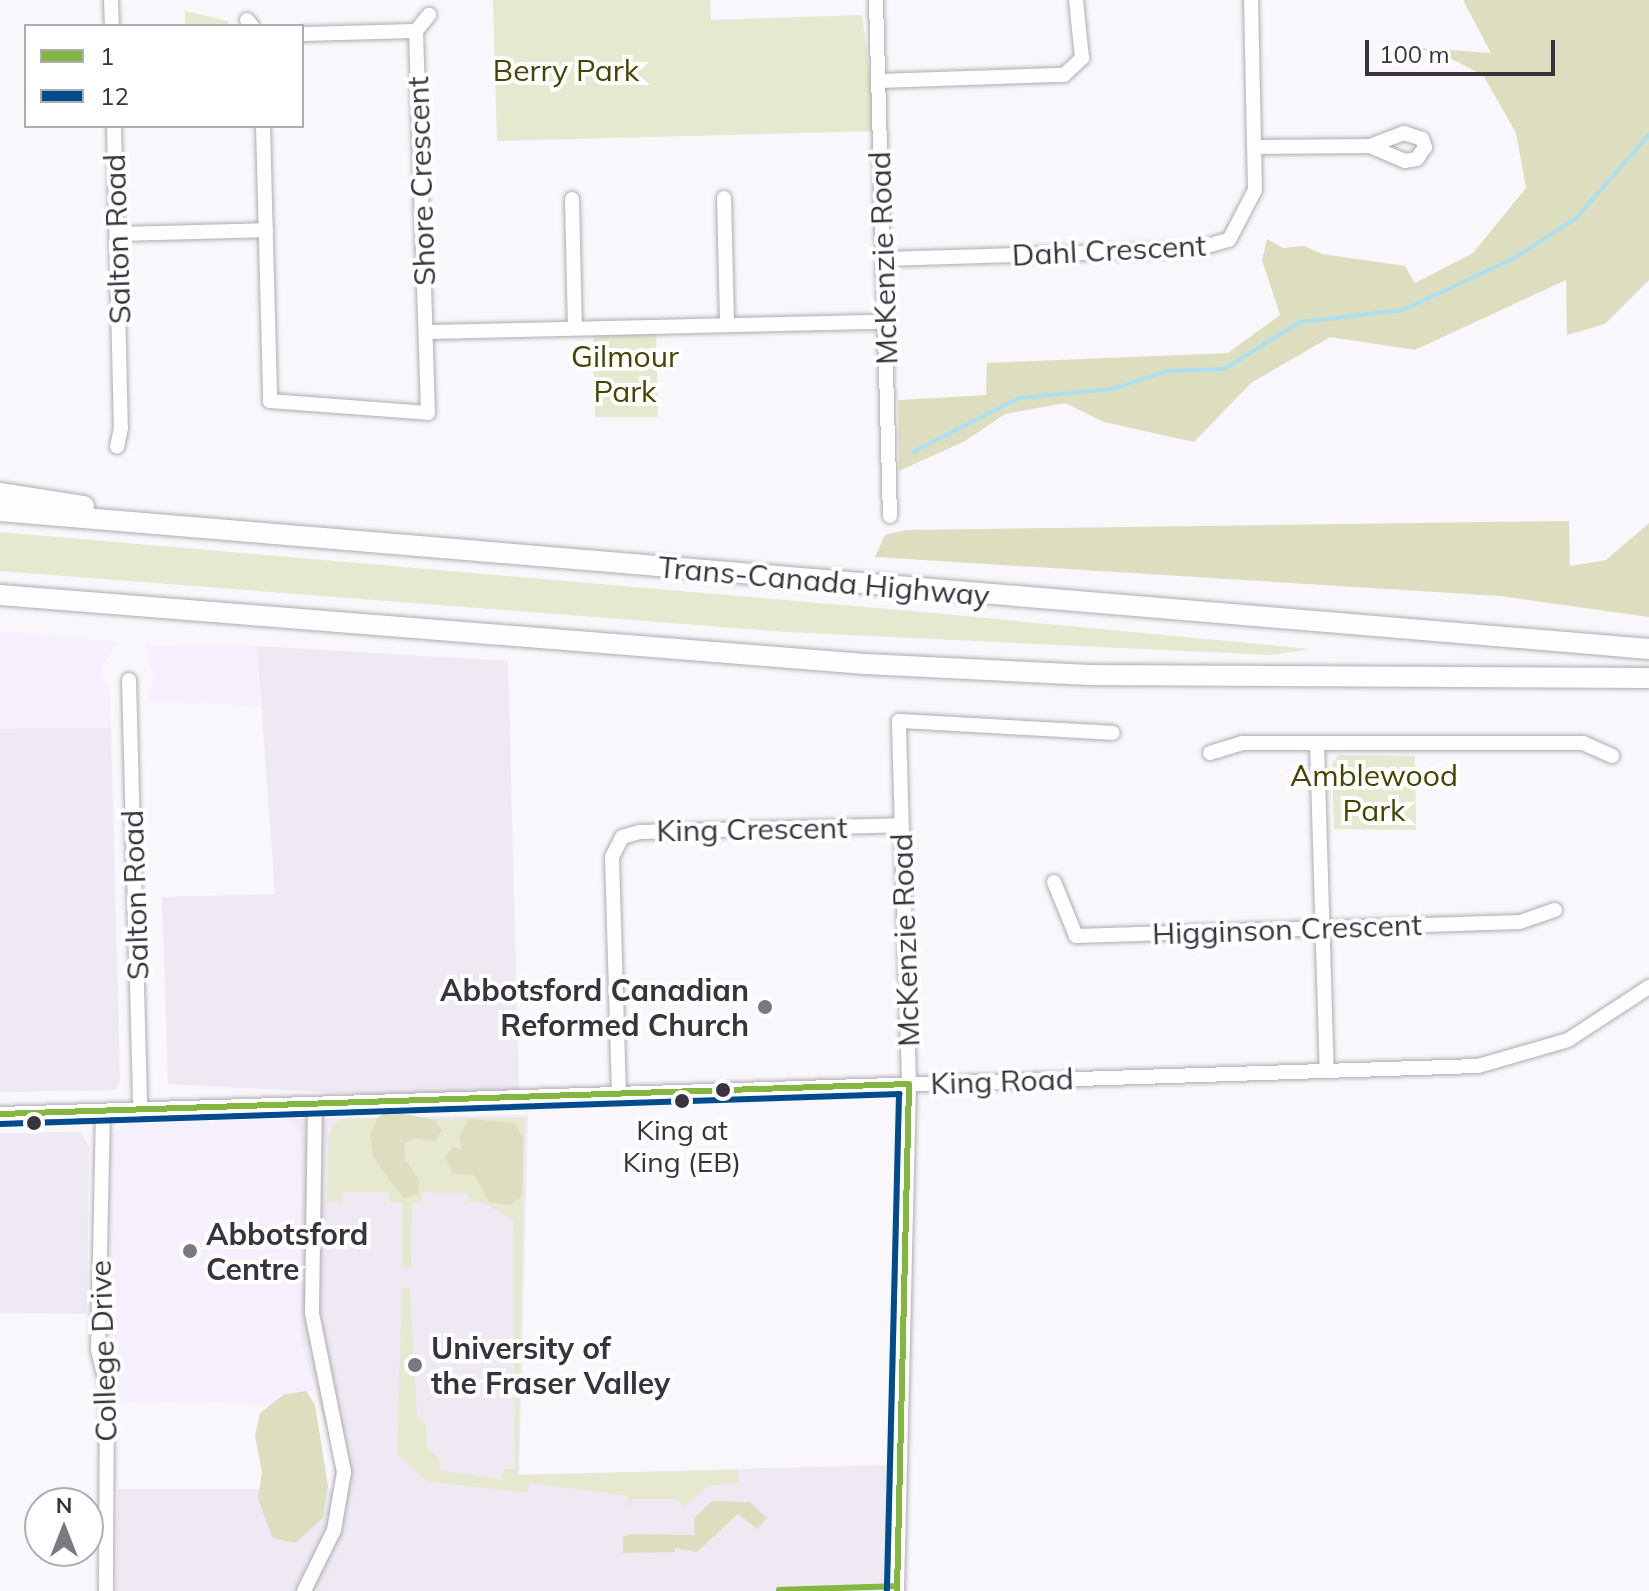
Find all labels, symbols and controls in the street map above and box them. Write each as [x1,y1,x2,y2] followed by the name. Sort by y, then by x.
[24,24,304,128] legend
[1369,24,1559,74] scale bar
[1379,39,1450,69] text: 100 m
[100,41,114,71] text: 1
[493,52,639,88] park label: Berry Park
[399,76,443,286] street label: Shore Crescent
[100,81,129,111] text: 12
[861,151,905,365] street label: McKenzie Road
[96,153,138,325] street label: Salton Road
[1011,227,1207,273] street label: Dahl Crescent
[571,338,679,408] park label: Gilmour Park
[657,549,991,613] street label: Trans-Canada Highway
[1290,757,1458,828] park label: Amblewood Park
[114,809,156,981] street label: Salton Road
[656,809,848,849] street label: King Crescent
[883,833,927,1047] street label: McKenzie Road
[1152,906,1422,952] street label: Higginson Crescent
[440,972,749,1042] place label: Abbotsford Canadian Reformed Church
[756,998,774,1016] marker: Abbotsford Canadian Reformed Church
[930,1061,1074,1101] street label: King Road
[715,1082,731,1098] unlabelled marker
[674,1093,690,1109] marker: King at King (EB)
[623,1113,741,1179] place label: King at King (EB)
[26,1115,42,1131] unlabelled marker
[206,1216,368,1286] place label: Abbotsford Centre
[181,1242,199,1260] marker: Abbotsford Centre
[82,1259,124,1443] street label: College Drive
[431,1330,670,1400] place label: University of the Fraser Valley
[406,1356,424,1374] marker: University of the Fraser Valley
[24,1487,104,1567] north arrow
[56,1491,72,1519] text: N

